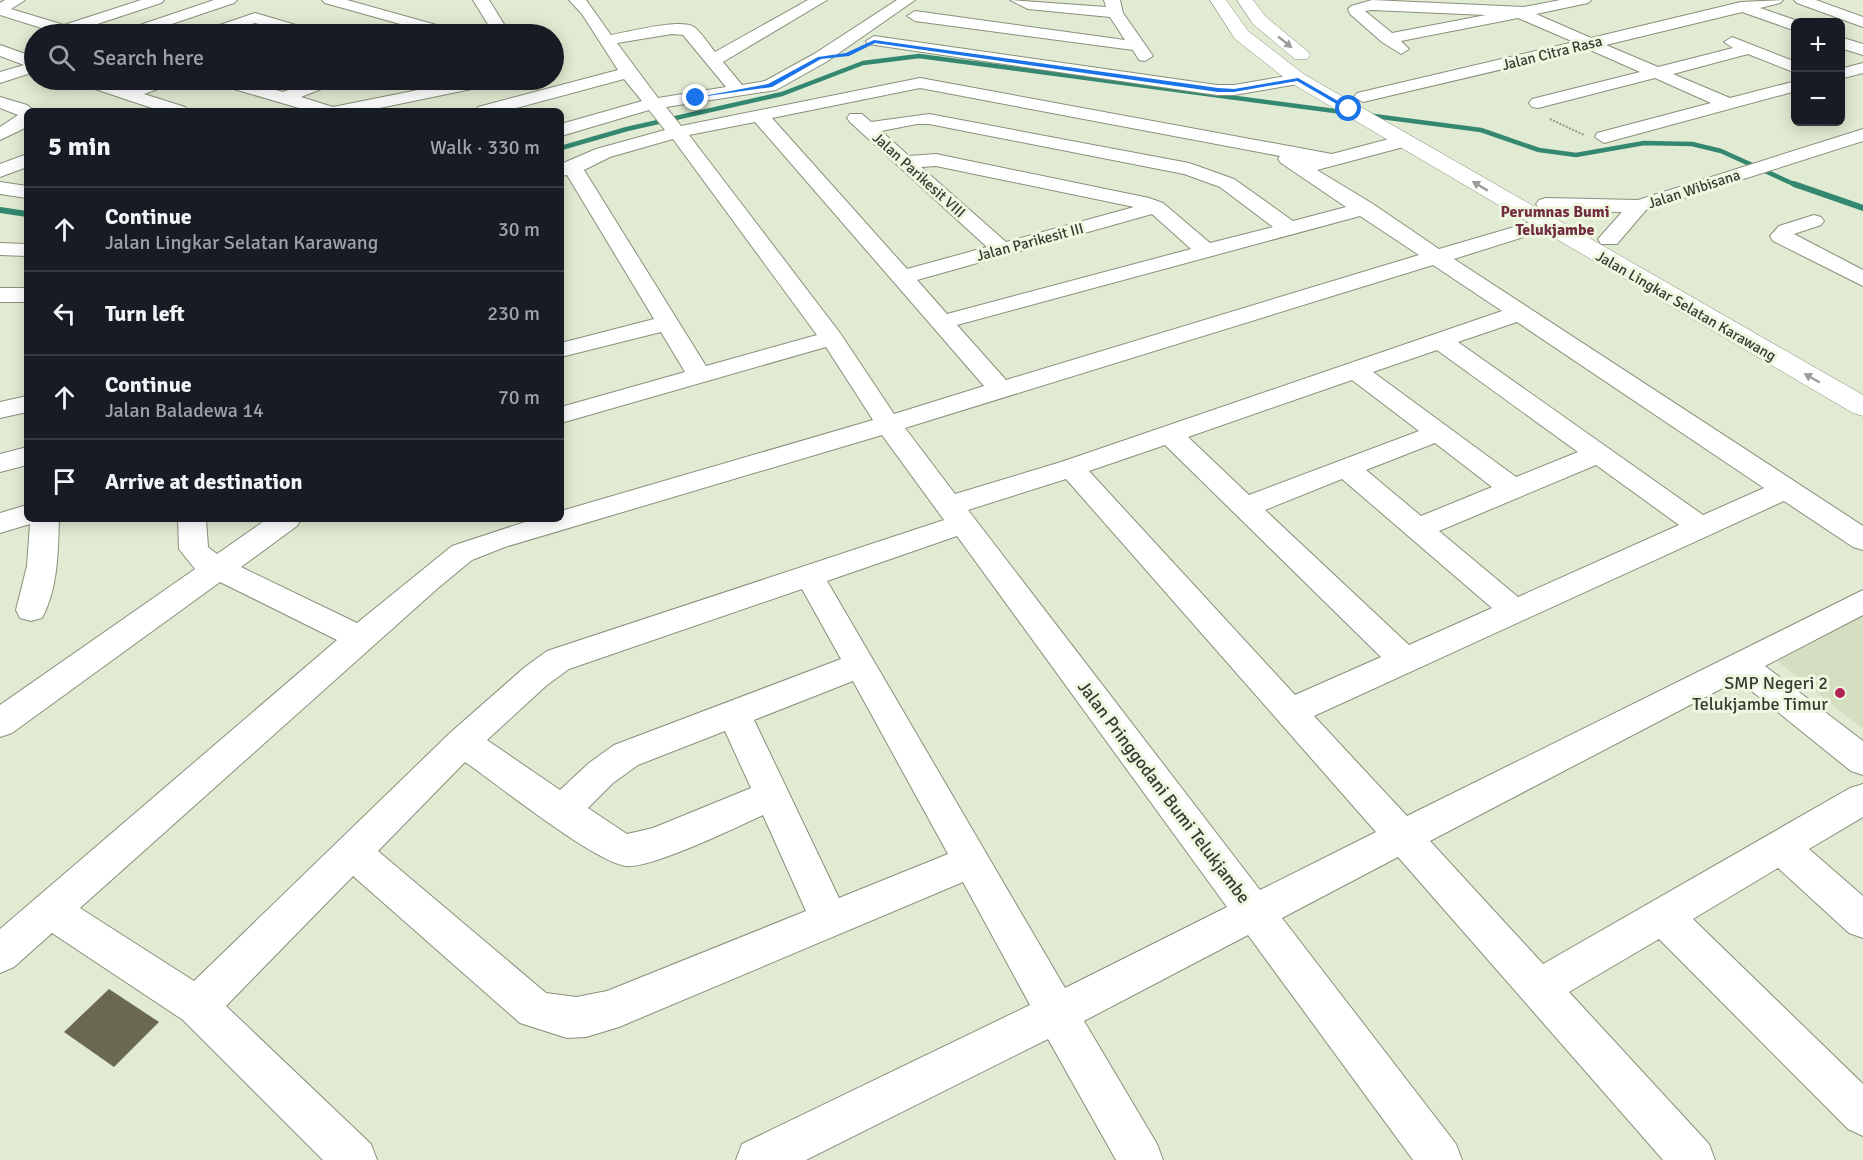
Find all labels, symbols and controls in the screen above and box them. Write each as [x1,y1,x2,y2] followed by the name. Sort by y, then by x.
[1791,18,1845,126] map controls
[1791,18,1845,72] button: +
[24,24,564,90] search box
[1500,32,1604,74] street label: Jalan Citra Rasa
[1277,36,1292,48] one-way arrow
[45,41,78,74] icon: search
[93,44,204,71] text: Search here
[1791,72,1845,126] button: −
[682,84,708,110] route end
[1335,95,1361,121] route start
[869,129,969,221] street label: Jalan Parikesit VIII
[48,131,111,163] text: 5 min
[430,135,540,160] text: Walk · 330 m
[1645,166,1743,212] street label: Jalan Wibisana
[1472,181,1488,192] one-way arrow
[1501,202,1609,240] district label: Perumnas Bumi Telukjambe
[105,203,192,230] text: Continue
[48,213,81,246] icon: ahead
[498,217,540,242] text: 30 m
[974,219,1086,265] street label: Jalan Parikesit III
[105,230,378,255] text: Jalan Lingkar Selatan Karawang
[1593,247,1779,365] street label: Jalan Lingkar Selatan Karawang
[48,297,81,330] icon: left
[105,300,185,327] text: Turn left
[487,301,540,326] text: 230 m
[105,371,192,398] text: Continue
[1803,373,1820,383] one-way arrow
[48,381,81,414] icon: ahead
[498,385,540,410] text: 70 m
[105,398,264,423] text: Jalan Baladewa 14
[48,465,81,498] icon: arrive
[105,468,302,495] text: Arrive at destination
[1692,672,1828,715] place label: SMP Negeri 2 Telukjambe Timur
[1073,676,1255,908] street label: Jalan Pringgodani Bumi Telukjambe
[1833,686,1847,700] marker: SMP Negeri 2 Telukjambe Timur

